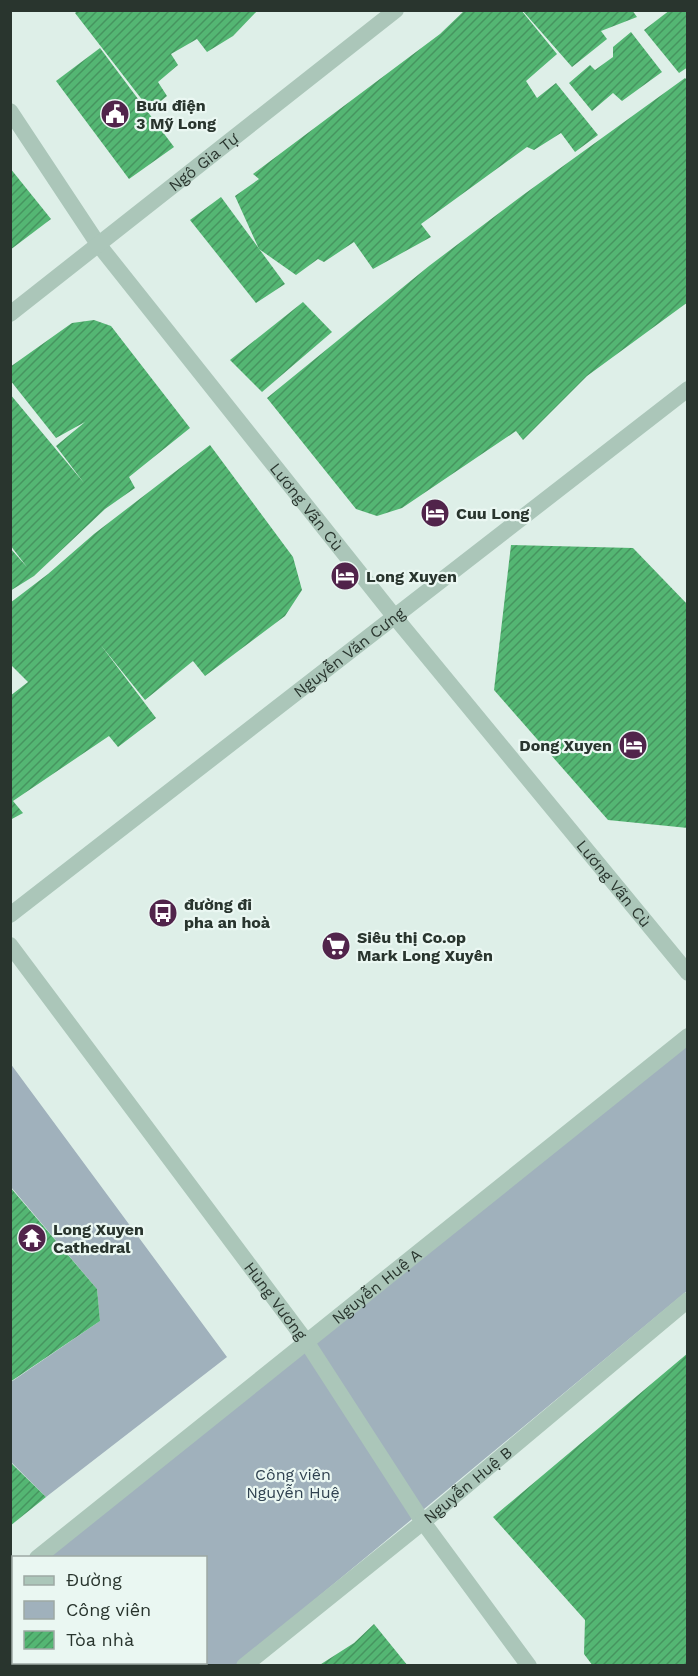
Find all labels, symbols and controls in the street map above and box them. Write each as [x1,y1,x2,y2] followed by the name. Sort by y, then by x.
[136,96,216,133] place label: Bưu điện 3 Mỹ Long
[99,98,131,130] public building icon: Bưu điện 3 Mỹ Long
[165,128,242,195] street label: Ngô Gia Tự
[266,459,348,554] street label: Lương Vãn Cù
[419,497,451,529] hotel icon: Cuu Long
[456,504,529,523] place label: Cuu Long
[329,560,361,592] hotel icon: Long Xuyen
[366,567,457,586] place label: Long Xuyen
[290,603,409,701] street label: Nguyễn Văn Cưng
[617,729,649,761] hotel icon: Dong Xuyen
[519,736,612,755] place label: Dong Xuyen
[573,836,655,931] street label: Lương Vãn Cù
[184,895,271,932] place label: đường đi pha an hoà
[147,897,179,929] bus stop icon: đường đi pha an hoà
[357,928,493,965] place label: Siêu thị Co.op Mark Long Xuyên
[320,930,352,962] supermarket icon: Siêu thị Co.op Mark Long Xuyên
[53,1220,144,1257] place label: Long Xuyen Cathedral
[16,1222,48,1254] temple icon: Long Xuyen Cathedral
[328,1244,425,1327] street label: Nguyễn Huệ A
[241,1258,311,1344] street label: Hùng Vương
[420,1442,516,1527] street label: Nguyễn Huệ B
[246,1465,340,1502] park label: Công viên Nguyễn Huệ
[12,1556,207,1664] legend
[66,1569,122,1590] text: Đường
[66,1599,151,1620] text: Công viên
[66,1629,134,1650] text: Tòa nhà

